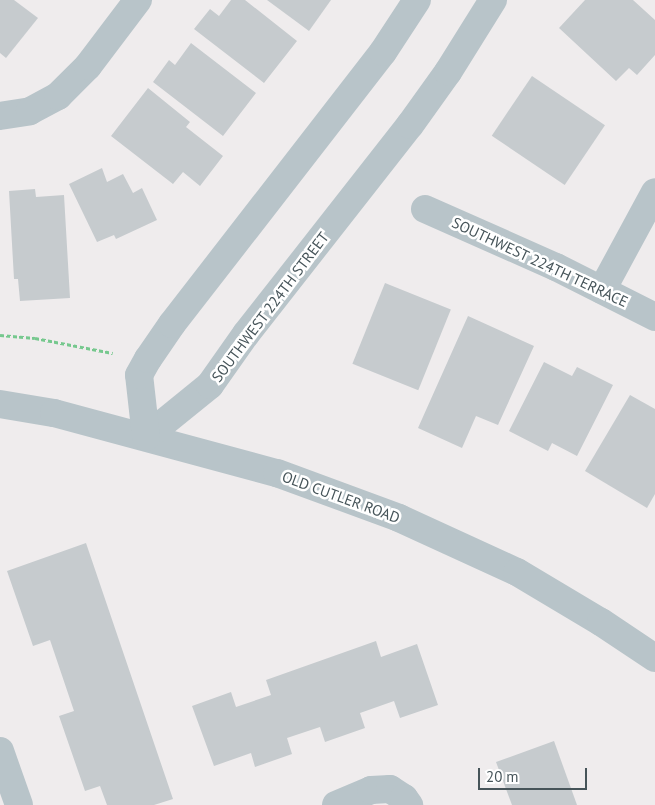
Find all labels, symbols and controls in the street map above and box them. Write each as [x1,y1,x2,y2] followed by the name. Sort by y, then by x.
[449,213,631,311] street label: SOUTHWEST 224TH TERRACE
[208,228,332,386] street label: SOUTHWEST 224TH STREET
[280,467,402,527] street label: OLD CUTLER ROAD
[480,758,589,790] scale bar
[486,767,519,786] text: 20 m

